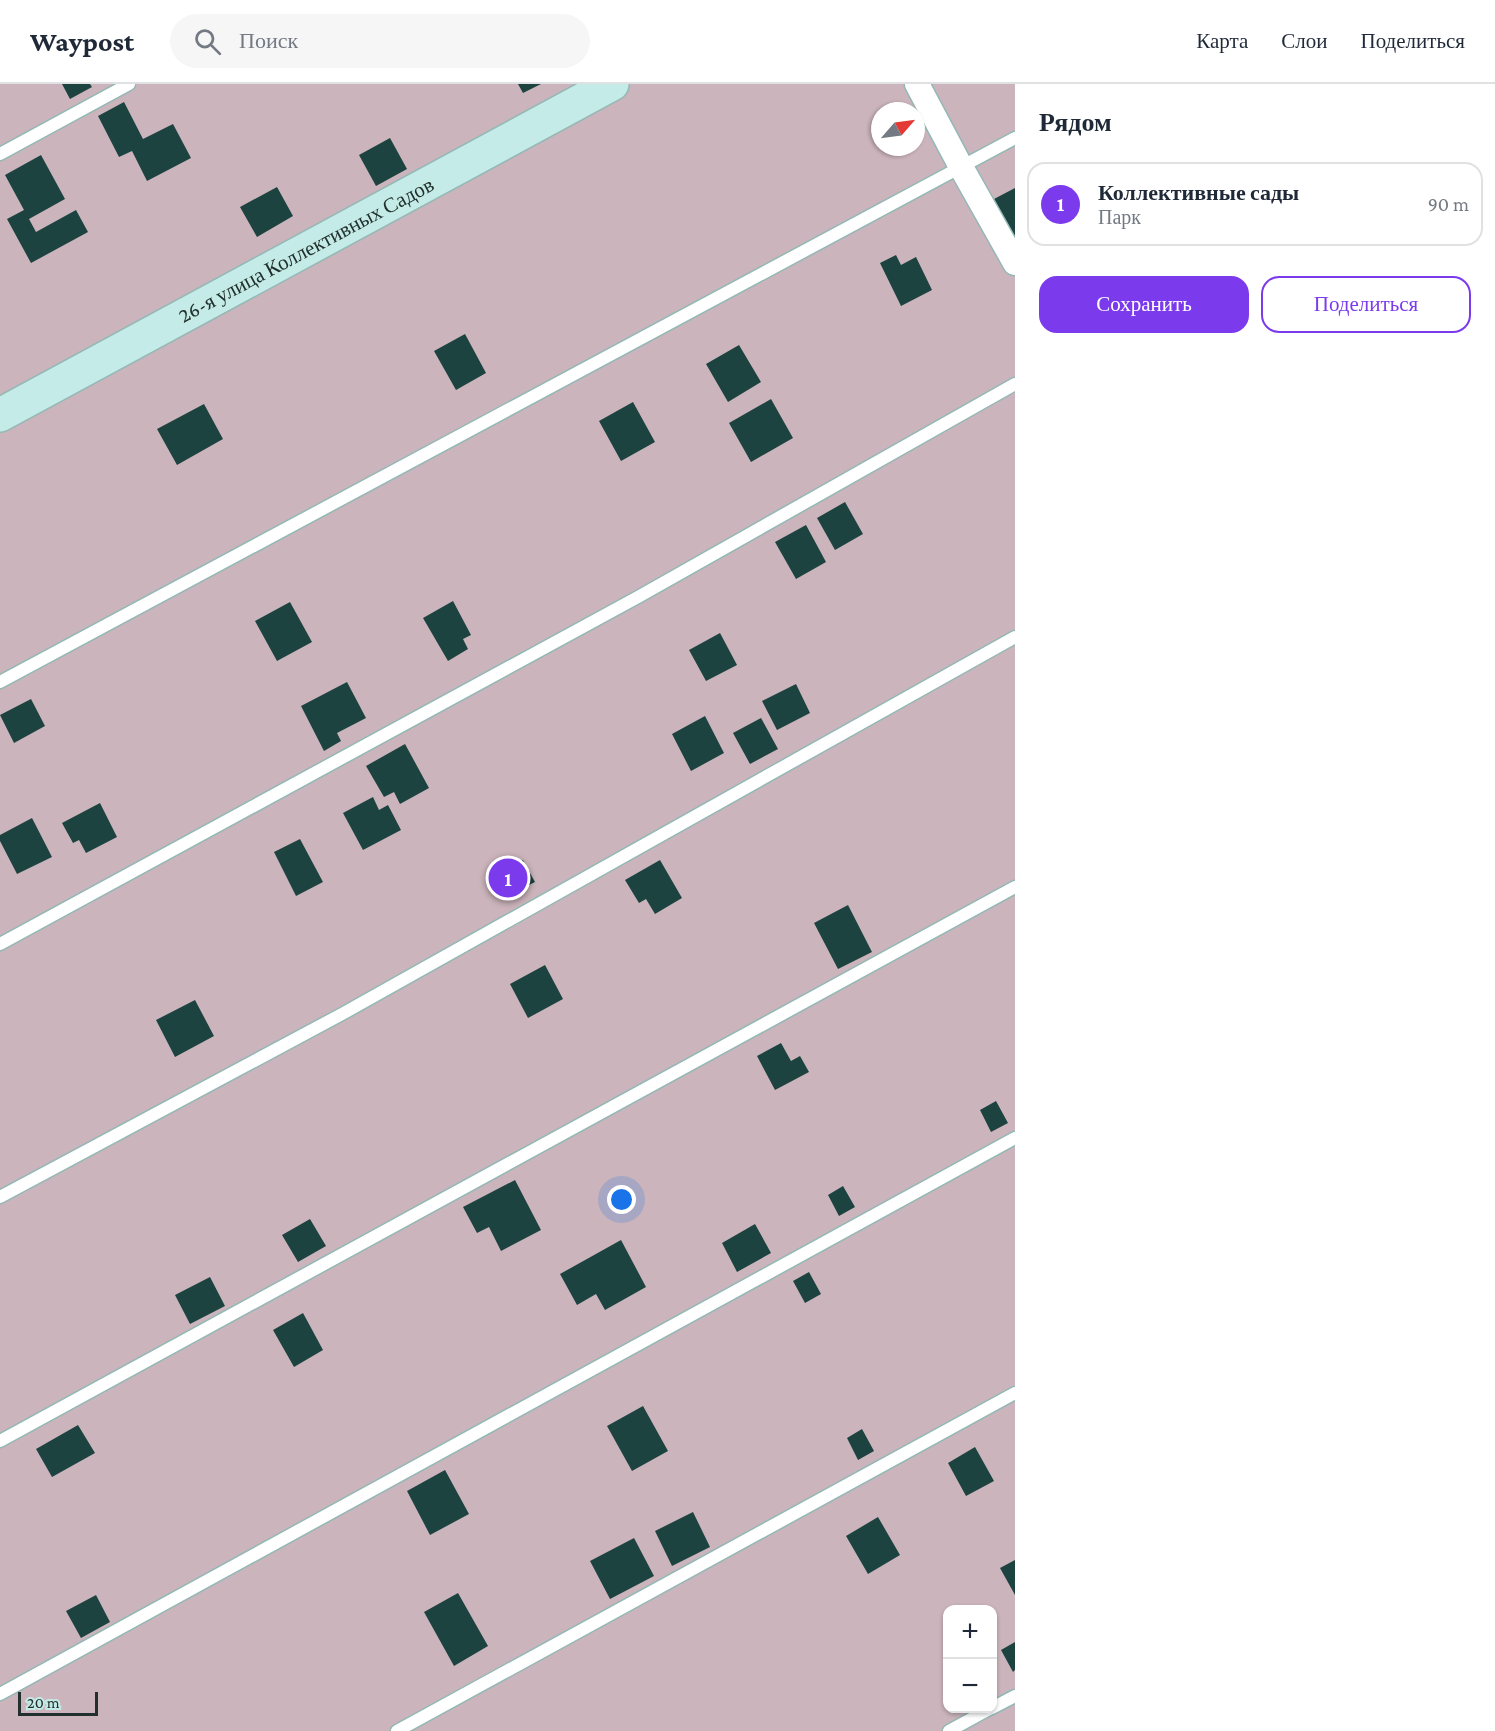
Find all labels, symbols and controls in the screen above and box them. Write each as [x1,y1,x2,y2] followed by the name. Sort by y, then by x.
[170,14,590,68] search box
[191,25,224,58] icon: search
[30,26,134,57] text: Waypost
[239,28,298,53] text: Поиск
[1196,29,1248,53] text: Карта
[1281,29,1327,53] text: Слои
[1360,29,1465,53] text: Поделиться
[871,102,925,156] north arrow
[1039,108,1112,137] text: Рядом
[174,172,438,328] street label: 26-я улица Коллективных Садов
[1098,180,1299,205] text: Коллективные сады
[1057,193,1064,215] text: 1
[1428,193,1469,215] text: 90 m
[1098,206,1141,228] text: Парк
[1039,276,1249,333] button: Сохранить
[1261,276,1471,333] button: Поделиться
[488,856,528,900] pin: 1
[607,1185,636,1214] your location
[943,1605,997,1713] map controls
[943,1605,997,1659] button: +
[943,1659,997,1713] button: −
[18,1689,98,1716] scale bar
[27,1694,60,1711] text: 20 m

